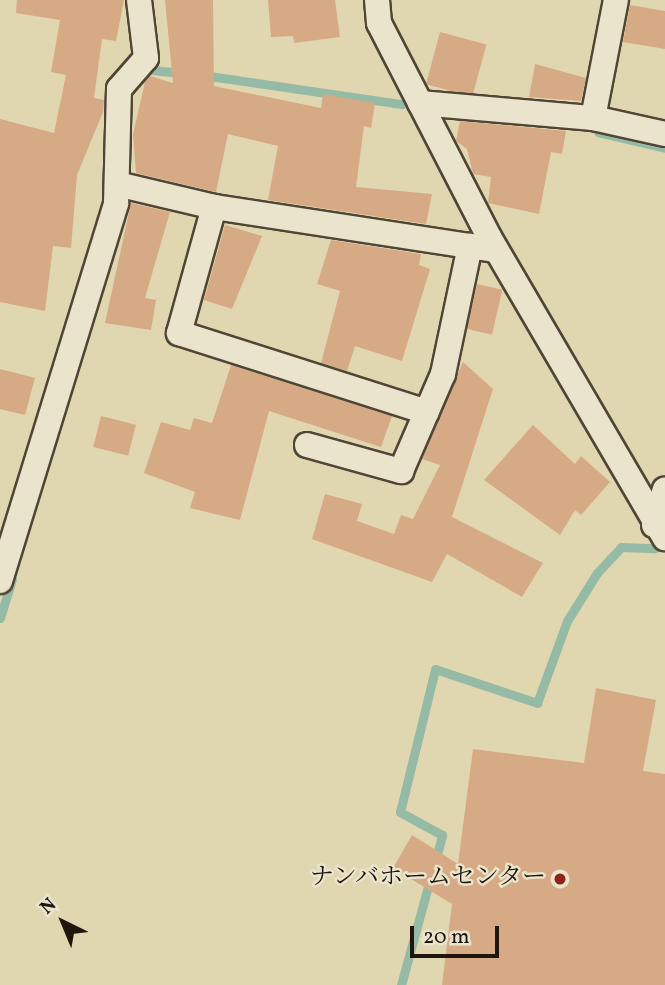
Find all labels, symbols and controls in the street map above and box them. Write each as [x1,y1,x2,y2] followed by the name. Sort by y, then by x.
[306,865,546,893] place label: ナンバホームセンター
[552,871,568,887] marker: ナンバホームセンター
[28,887,98,957] north arrow
[35,892,63,921] text: N
[413,912,502,956] scale bar
[423,923,469,952] text: 20 m

